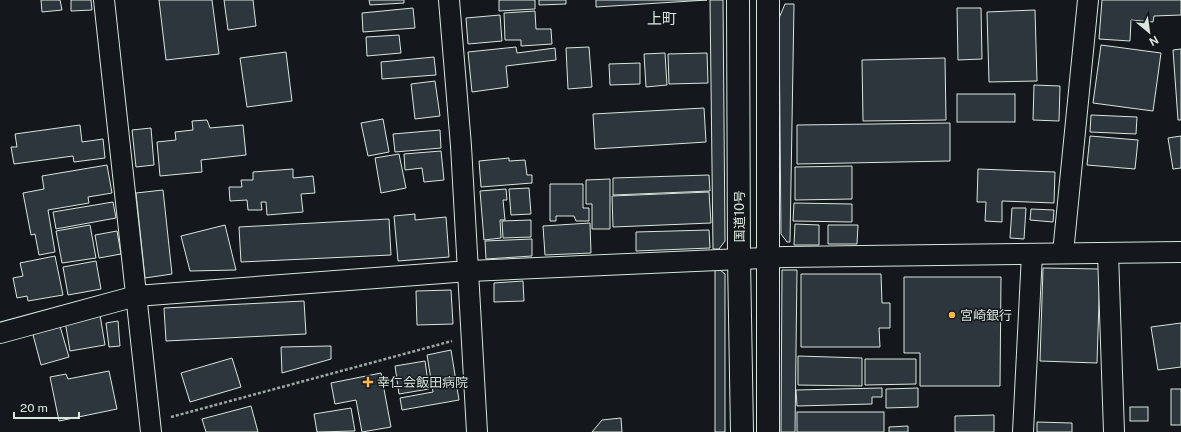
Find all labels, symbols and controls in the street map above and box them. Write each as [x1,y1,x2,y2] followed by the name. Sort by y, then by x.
[647,10,677,27] district label: 上町
[1129,12,1169,52] north arrow
[1147,33,1161,48] text: N
[732,190,747,242] street label: 国道10号
[960,308,1012,323] place label: 宮崎銀行
[947,310,957,320] marker: 宮崎銀行
[377,375,468,390] place label: 幸仁会飯田病院
[362,376,374,388] marker: 幸仁会飯田病院
[14,394,79,420] scale bar
[20,401,48,415] text: 20 m

